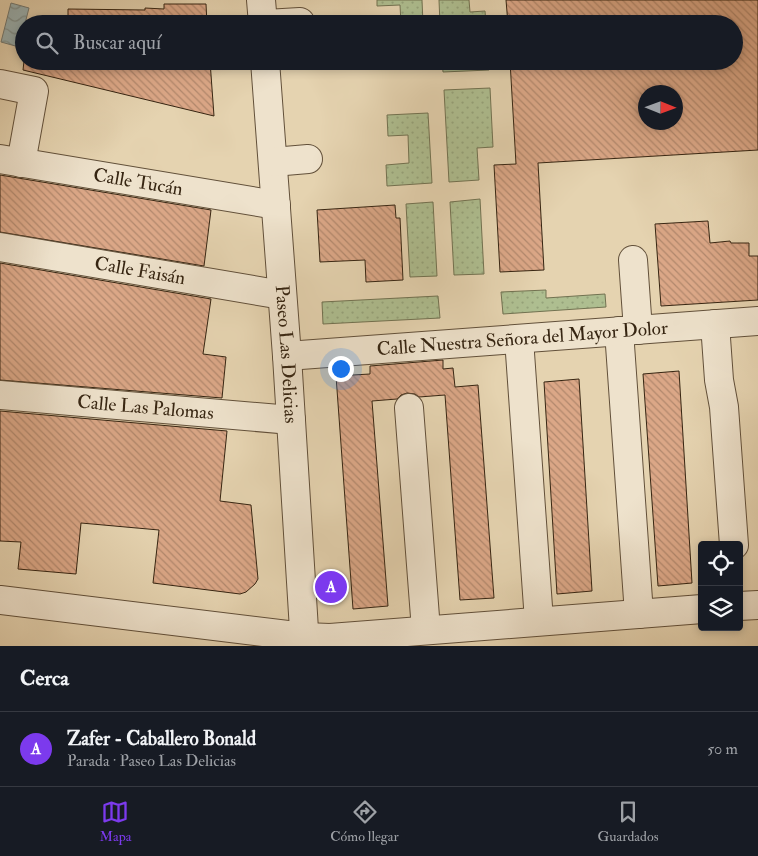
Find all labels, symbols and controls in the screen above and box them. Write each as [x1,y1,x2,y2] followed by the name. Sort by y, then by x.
[15,15,743,70] search box
[33,29,61,57] icon: search
[73,31,161,55] text: Buscar aquí
[638,85,683,130] north arrow
[91,163,185,201] street label: Calle Tucán
[93,251,187,290] street label: Calle Faisán
[270,284,303,424] street label: Paseo Las Delicias
[376,316,669,361] street label: Calle Nuestra Señora del Mayor Dolor
[328,356,354,382] your location
[76,390,215,425] street label: Calle Las Palomas
[698,541,743,631] map controls
[698,541,743,586] button: locate
[315,568,347,606] pin: A
[698,586,743,631] button: layers
[20,665,69,692] text: Cerca
[67,727,256,751] text: Zafer - Caballero Bonald
[31,739,41,759] text: A
[707,739,738,759] text: 50 m
[67,751,236,771] text: Parada · Paseo Las Delicias
[99,798,131,845] tab: Mapa
[330,798,399,845] tab: Cómo llegar
[598,798,659,845] tab: Guardados

